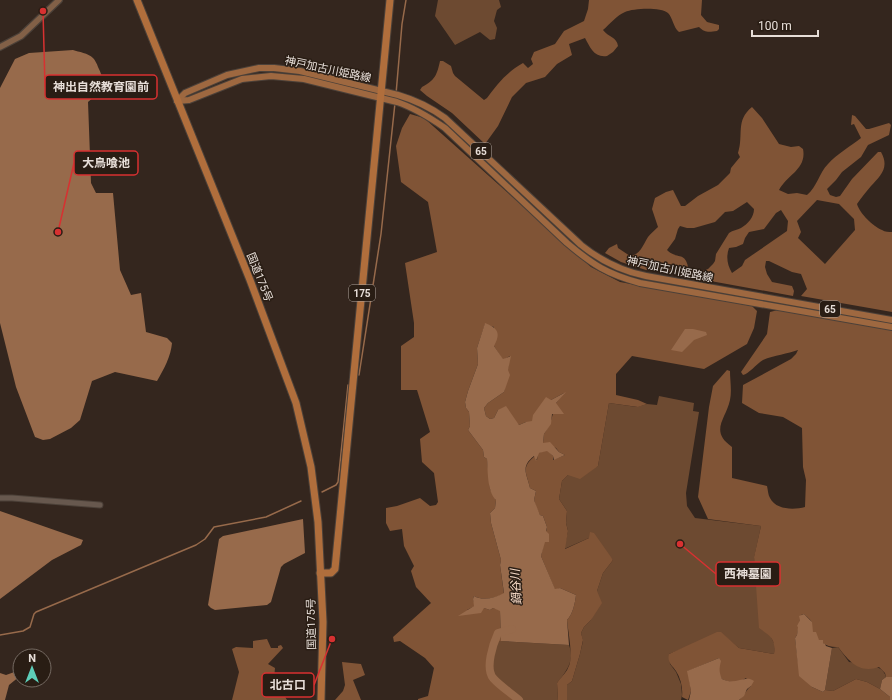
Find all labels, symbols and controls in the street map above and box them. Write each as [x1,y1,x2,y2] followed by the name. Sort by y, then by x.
[752,12,818,38] scale bar
[758,19,792,33] text: 100 m
[284,54,372,85] street label: 神戸加古川姫路線
[45,75,157,99] callout: 神出自然教育園前
[53,80,149,94] text: 神出自然教育園前
[471,143,491,159] road number: 65
[74,151,138,175] callout: 大鳥喰池
[82,156,130,170] text: 大鳥喰池
[244,251,275,304] street label: 国道175号
[626,254,714,285] street label: 神戸加古川姫路線
[349,285,375,301] road number: 175
[820,301,840,317] road number: 65
[716,562,780,586] callout: 西神墓園
[508,567,524,605] water label: 鍋谷川
[724,567,772,581] text: 西神墓園
[305,598,318,650] street label: 国道175号
[12,648,52,688] north arrow
[28,652,36,665] text: N
[262,673,314,697] callout: 北古口
[270,678,306,692] text: 北古口

